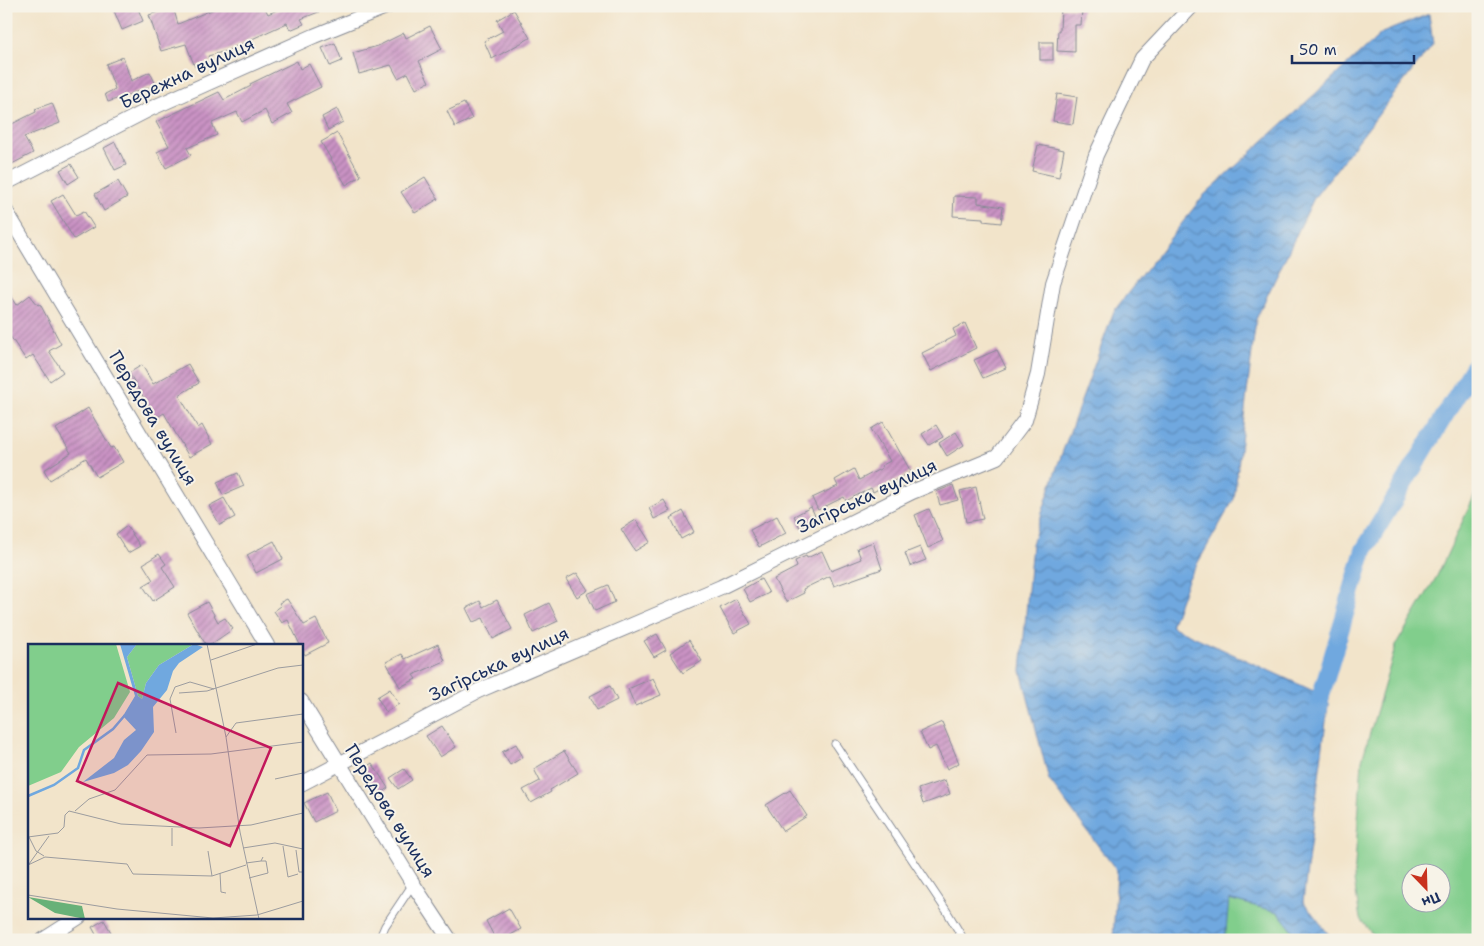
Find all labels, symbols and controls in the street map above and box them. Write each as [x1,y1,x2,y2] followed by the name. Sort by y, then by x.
[116,31,258,115] street label: Бережна вулиця
[1292,32,1414,64] scale bar
[1299,40,1337,60] text: 50 m
[103,346,203,490] street label: Передова вулиця
[793,453,941,539] street label: Загірська вулиця
[425,621,573,707] street label: Загірська вулиця
[28,644,302,918] inset map
[339,740,441,882] street label: Передова вулиця
[1402,864,1452,914] north arrow
[1419,888,1443,912] text: Пн

